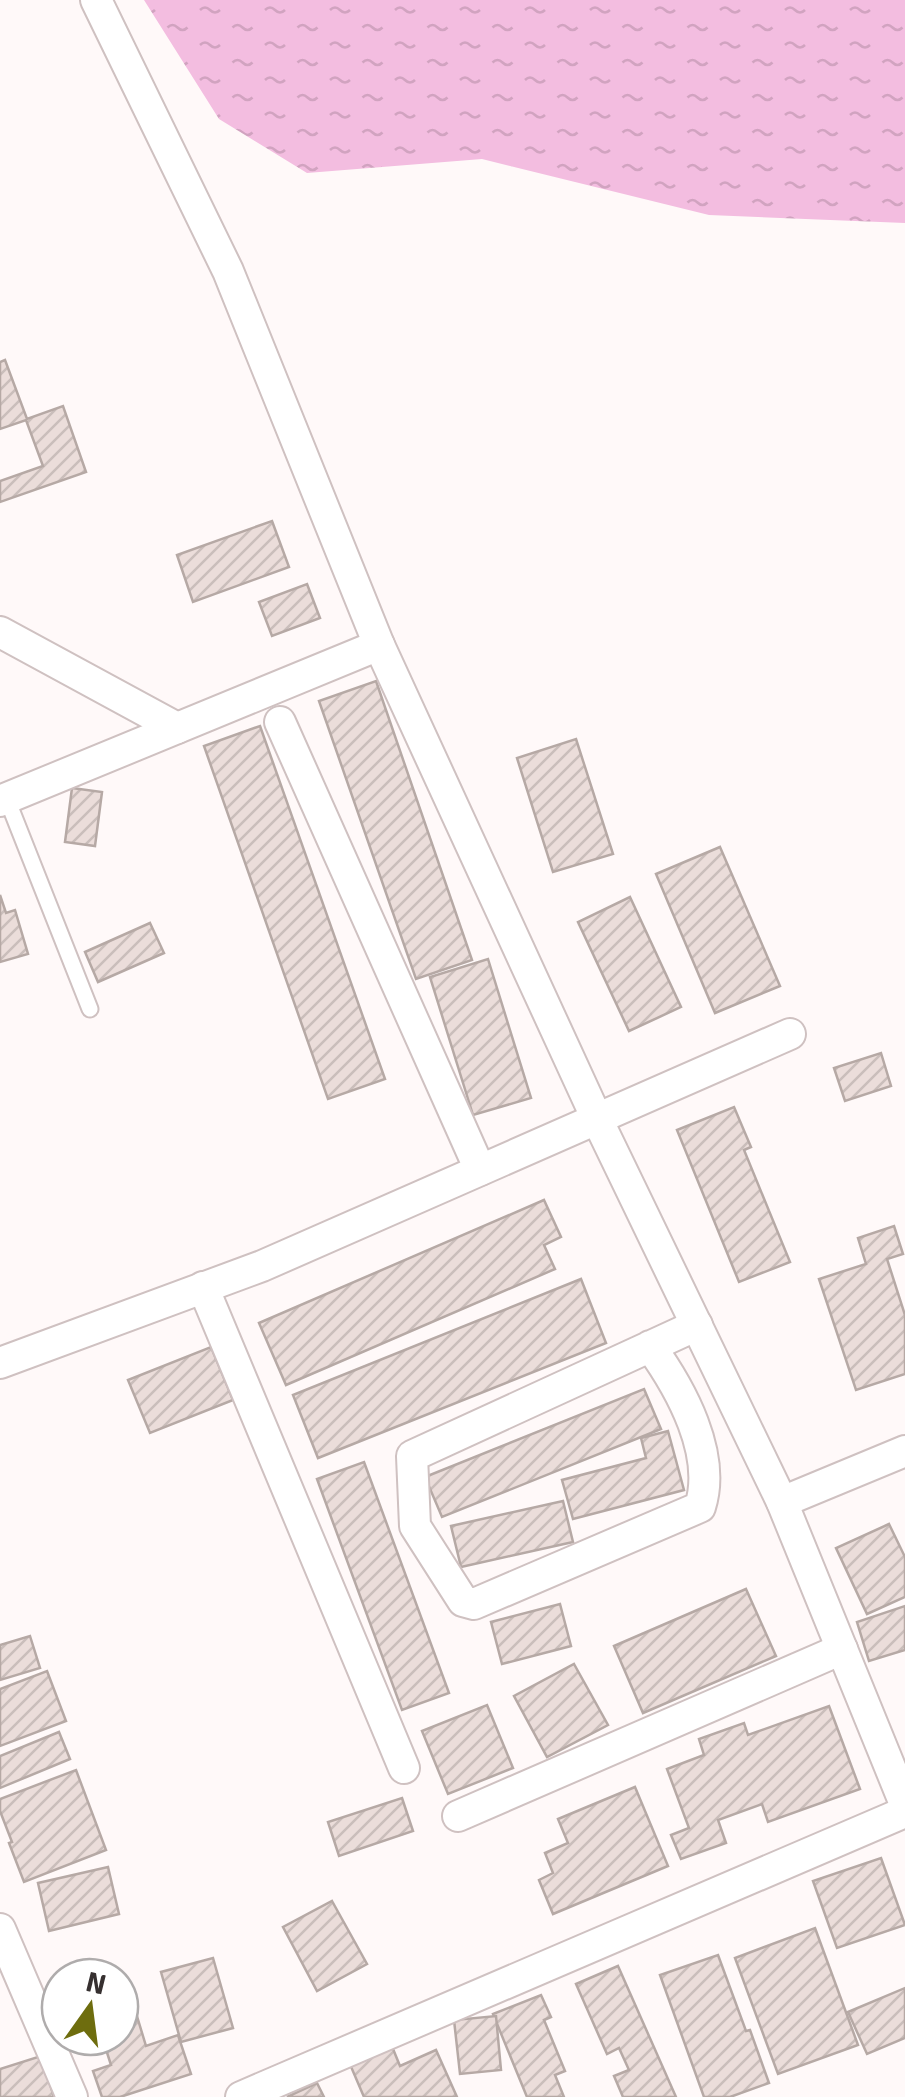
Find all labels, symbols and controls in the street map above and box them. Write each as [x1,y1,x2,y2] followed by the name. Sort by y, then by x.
[40,1957,140,2057] north arrow
[82,1965,109,2003] text: N

